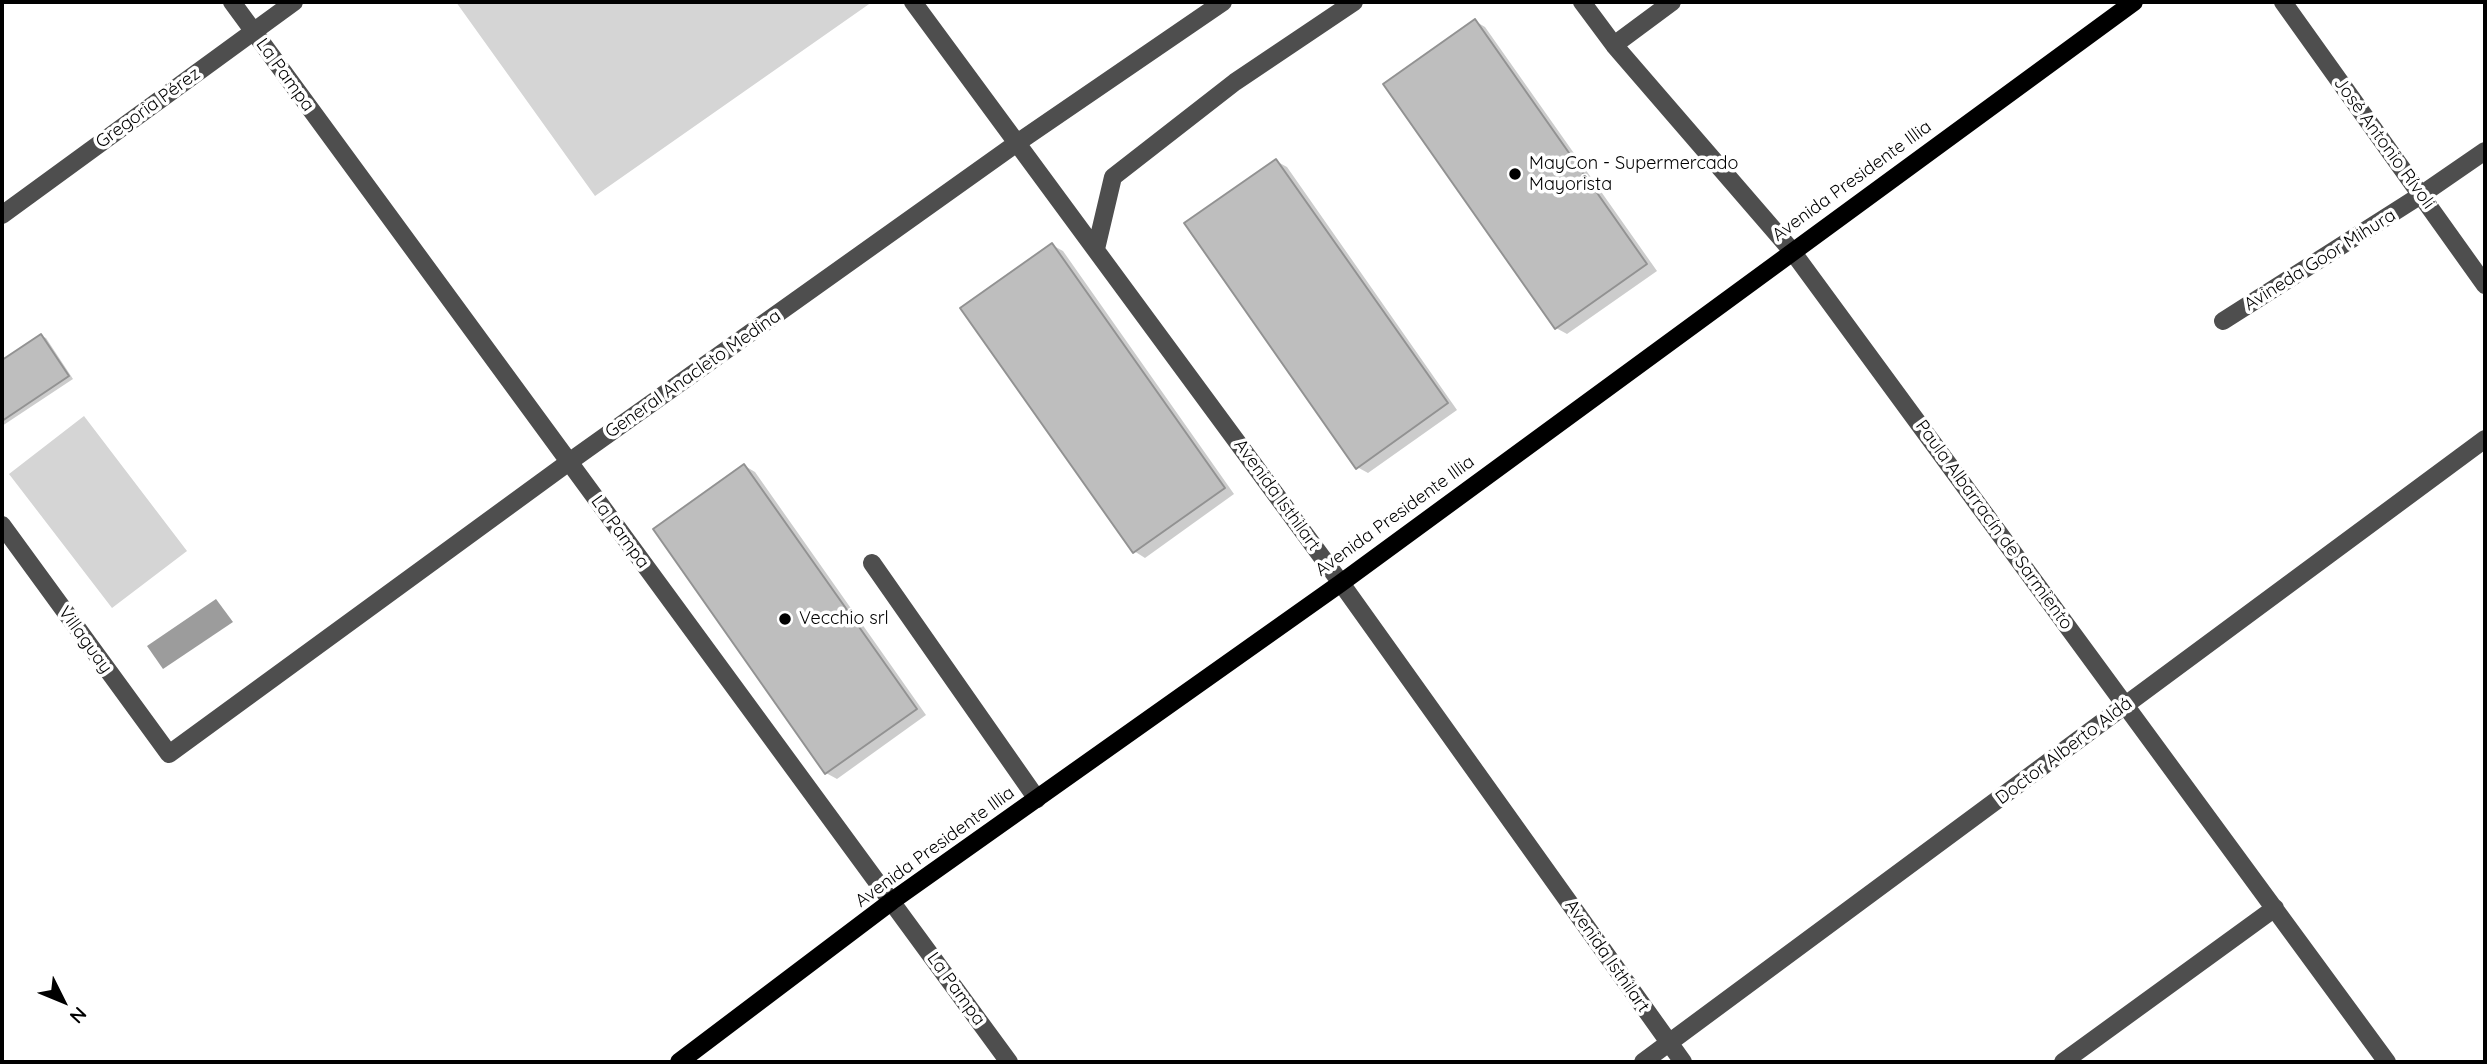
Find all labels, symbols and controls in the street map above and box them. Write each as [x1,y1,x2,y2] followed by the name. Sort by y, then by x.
[251,34,319,116] street label: La Pampa
[92,63,204,153] street label: Gregoria Pérez
[2329,73,2439,213] street label: José Antonio Rívoli
[1768,116,1936,246] street label: Avenida Presidente Illia
[1529,153,1738,196] place label: MayCon - Supermercado Mayorista
[1507,166,1523,182] marker: MayCon - Supermercado Mayorista
[2240,205,2400,315] street label: Avineda Goor Mihura
[601,305,785,443] street label: General Anacleto Medina
[1911,416,2077,634] street label: Paula Albarracín de Sarmiento
[1229,435,1325,555] street label: Avenida Isthilart
[1311,451,1479,581] street label: Avenida Presidente Illia
[586,491,654,573] street label: La Pampa
[53,602,117,678] street label: Villaguay
[799,608,889,630] place label: Vecchio srl
[777,611,793,627] marker: Vecchio srl
[1992,693,2136,809] street label: Doctor Alberto Aldá
[851,782,1019,912] street label: Avenida Presidente Illia
[1560,895,1654,1017] street label: Avenida Isthilart
[922,948,990,1030] street label: La Pampa
[28,966,98,1036] north arrow
[65,1002,92,1029] text: N

